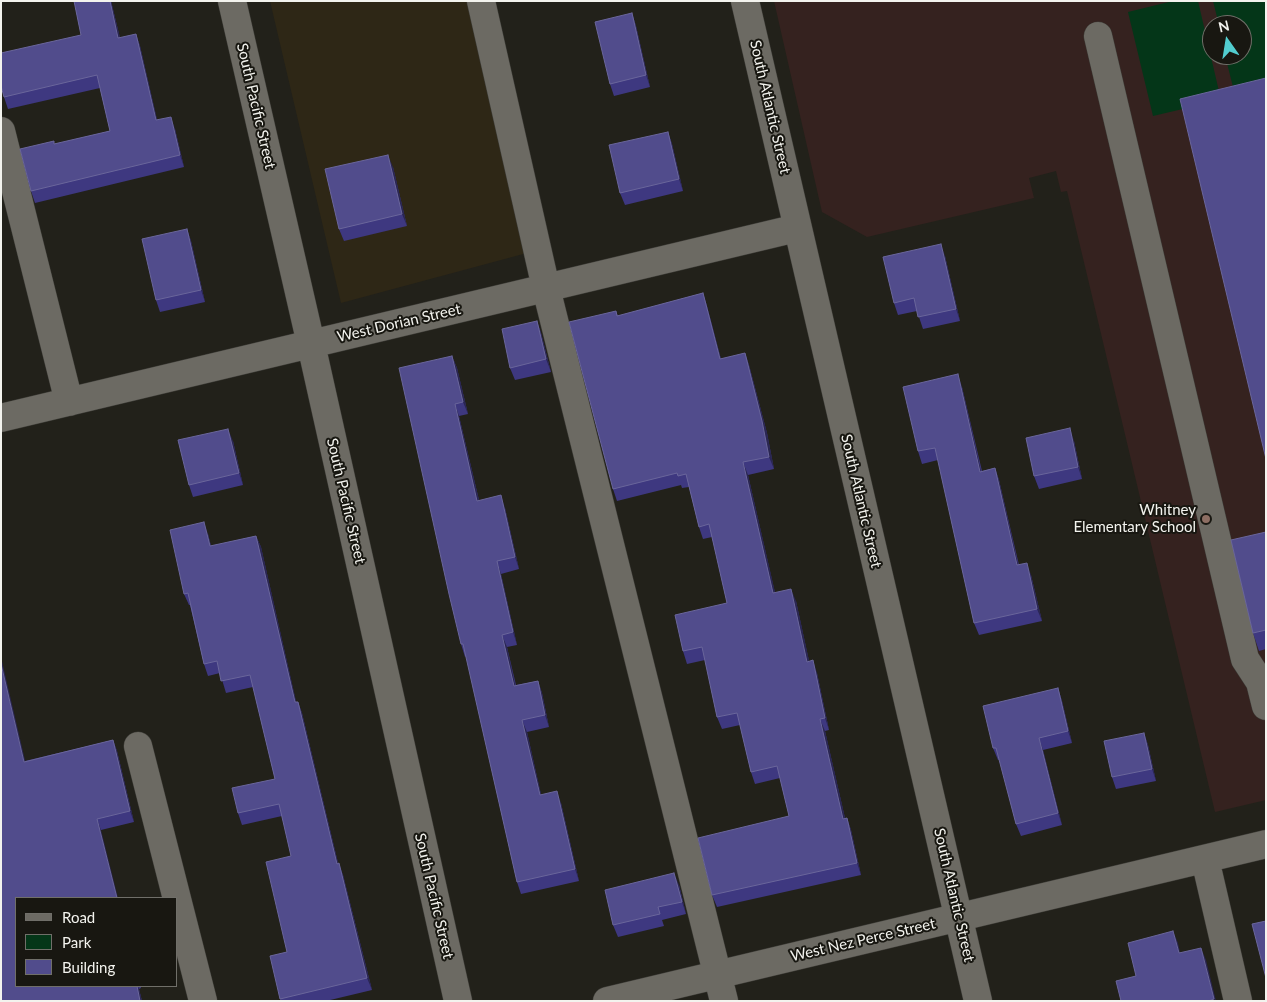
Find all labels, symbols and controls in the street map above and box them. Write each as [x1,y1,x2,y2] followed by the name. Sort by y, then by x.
[1202,15,1252,65] north arrow
[1217,16,1231,35] text: N
[746,38,794,176] street label: South Atlantic Street
[233,41,279,171] street label: South Pacific Street
[335,300,463,346] street label: West Dorian Street
[837,432,885,570] street label: South Atlantic Street
[323,436,369,566] street label: South Pacific Street
[1073,501,1196,536] place label: Whitney Elementary School
[1200,513,1212,525] marker: Whitney Elementary School
[930,826,978,964] street label: South Atlantic Street
[411,831,457,961] street label: South Pacific Street
[15,897,178,987] legend
[62,908,95,926] text: Road
[789,915,937,965] street label: West Nez Perce Street
[62,933,91,951] text: Park
[62,958,115,976] text: Building

